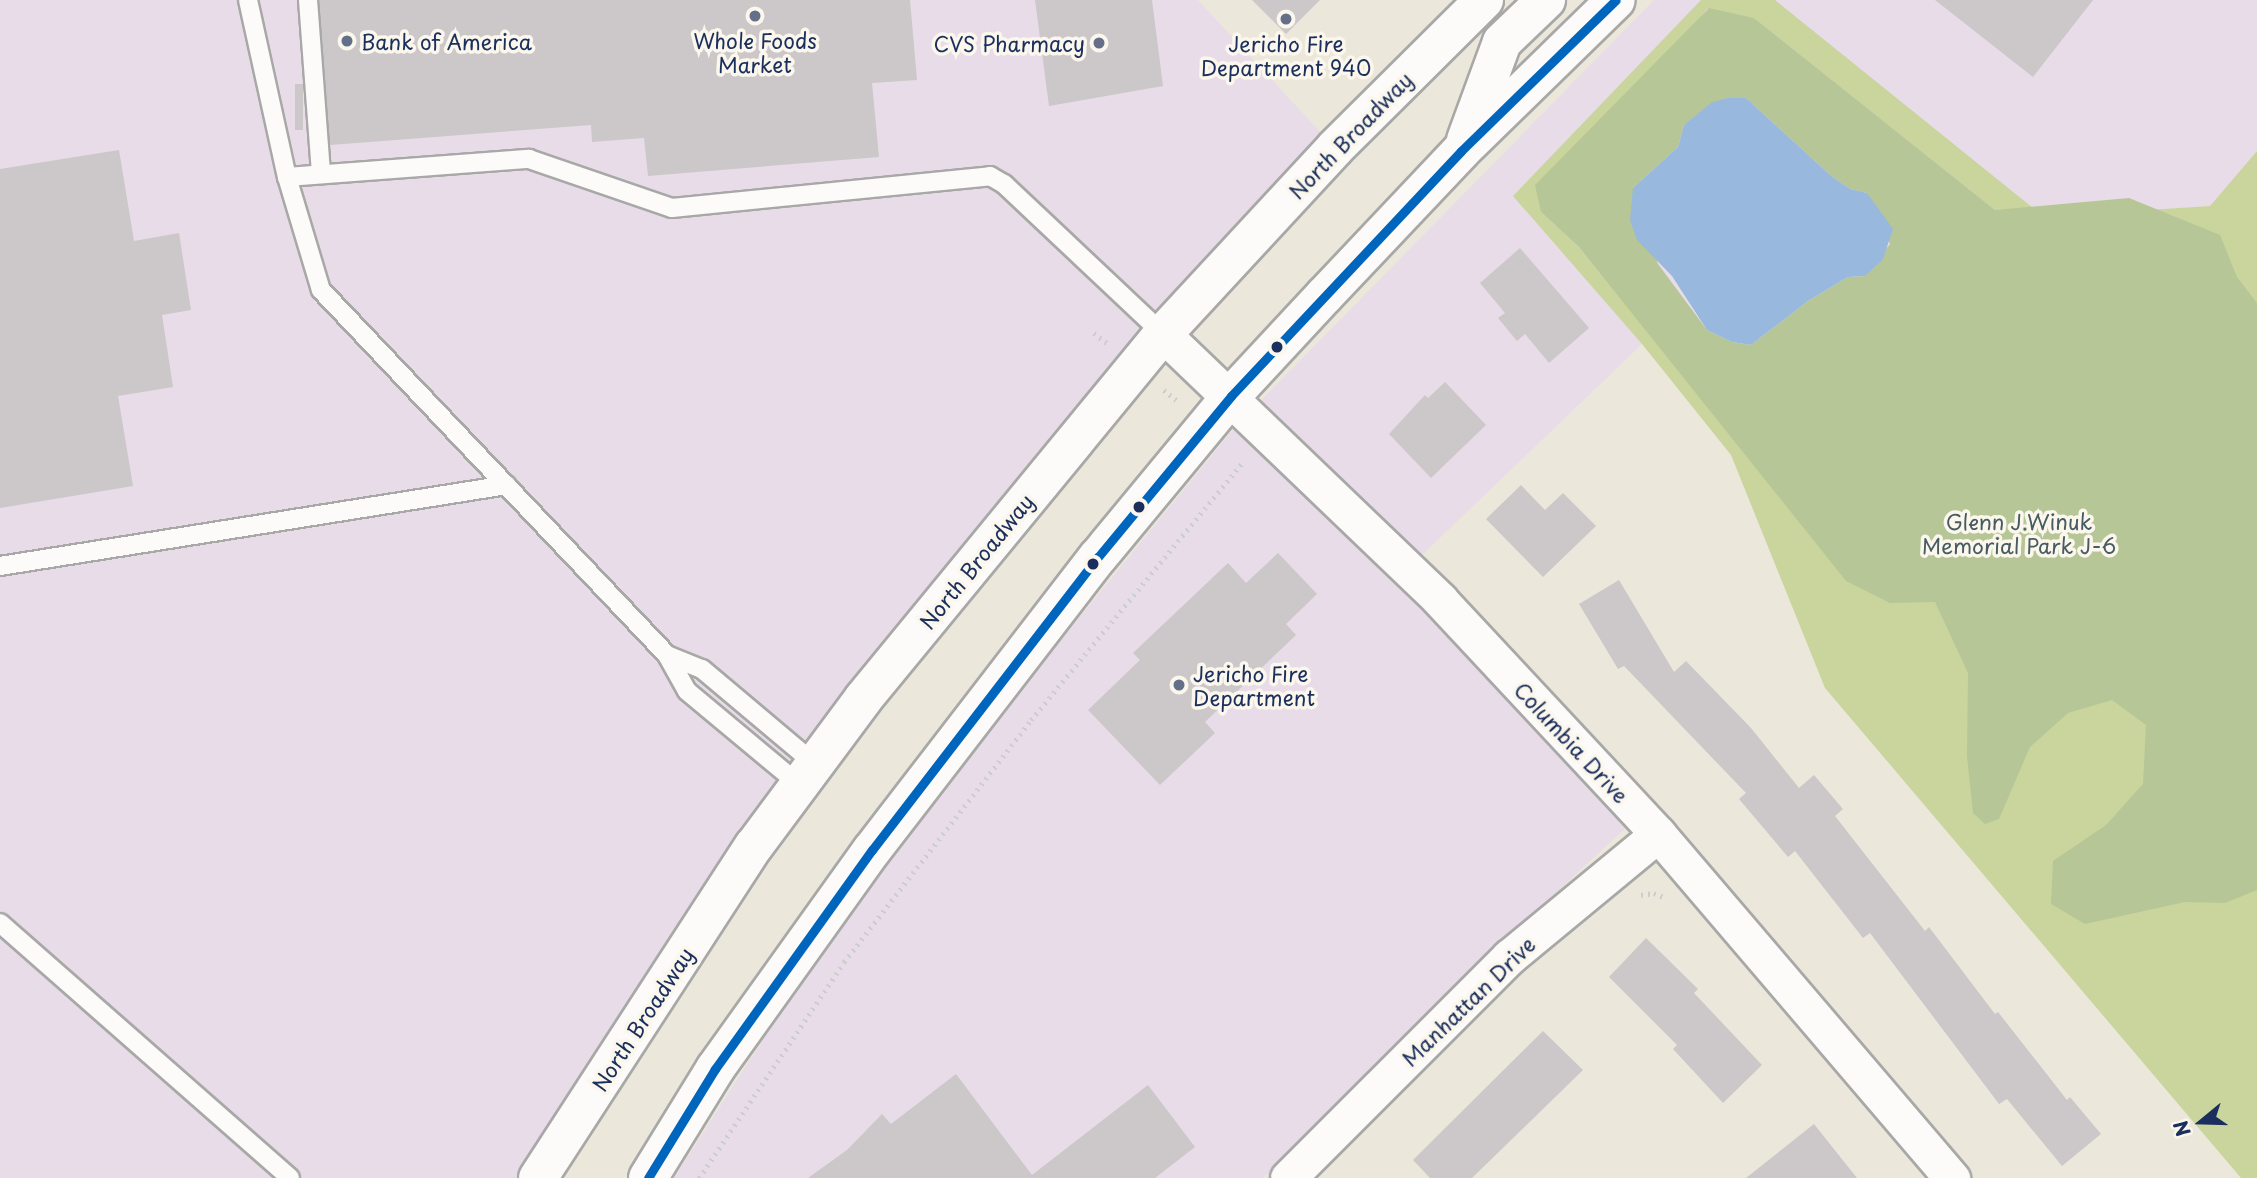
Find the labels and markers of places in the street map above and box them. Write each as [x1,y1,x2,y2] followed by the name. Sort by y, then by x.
[747,8,763,24] marker: Whole Foods Market
[1278,11,1294,27] marker: Jericho Fire Department 940
[692,27,818,77] place label: Whole Foods Market
[361,28,532,54] place label: Bank of America
[930,30,1085,56] place label: CVS Pharmacy
[1201,30,1371,80] place label: Jericho Fire Department 940
[339,33,355,49] marker: Bank of America
[1091,35,1107,51] marker: CVS Pharmacy
[1270,340,1284,354] unlabelled marker
[1132,500,1146,514] unlabelled marker
[1086,557,1100,571] unlabelled marker
[1193,660,1315,710] place label: Jericho Fire Department
[1171,677,1187,693] marker: Jericho Fire Department

